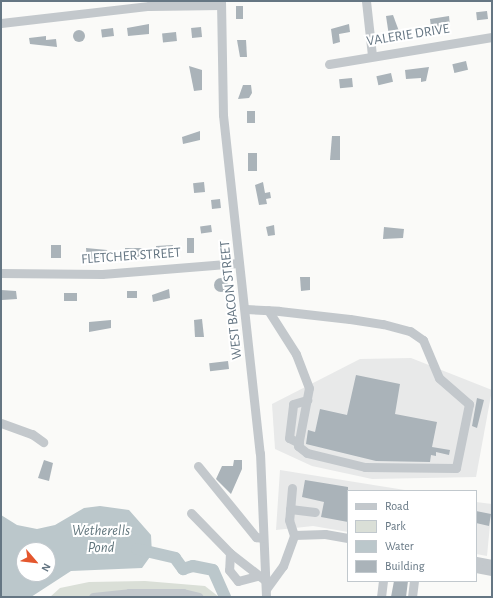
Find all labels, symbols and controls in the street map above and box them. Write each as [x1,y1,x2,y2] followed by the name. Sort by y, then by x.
[365,20,451,50] street label: VALERIE DRIVE
[216,240,246,360] street label: WEST BACON STREET
[81,244,181,268] street label: FLETCHER STREET
[347,490,477,582] legend
[385,500,409,512] text: Road
[385,520,406,532] text: Park
[72,521,130,556] water label: Wetherells Pond
[385,540,414,552] text: Water
[16,542,56,582] north arrow
[385,560,425,572] text: Building
[40,561,53,573] text: N

